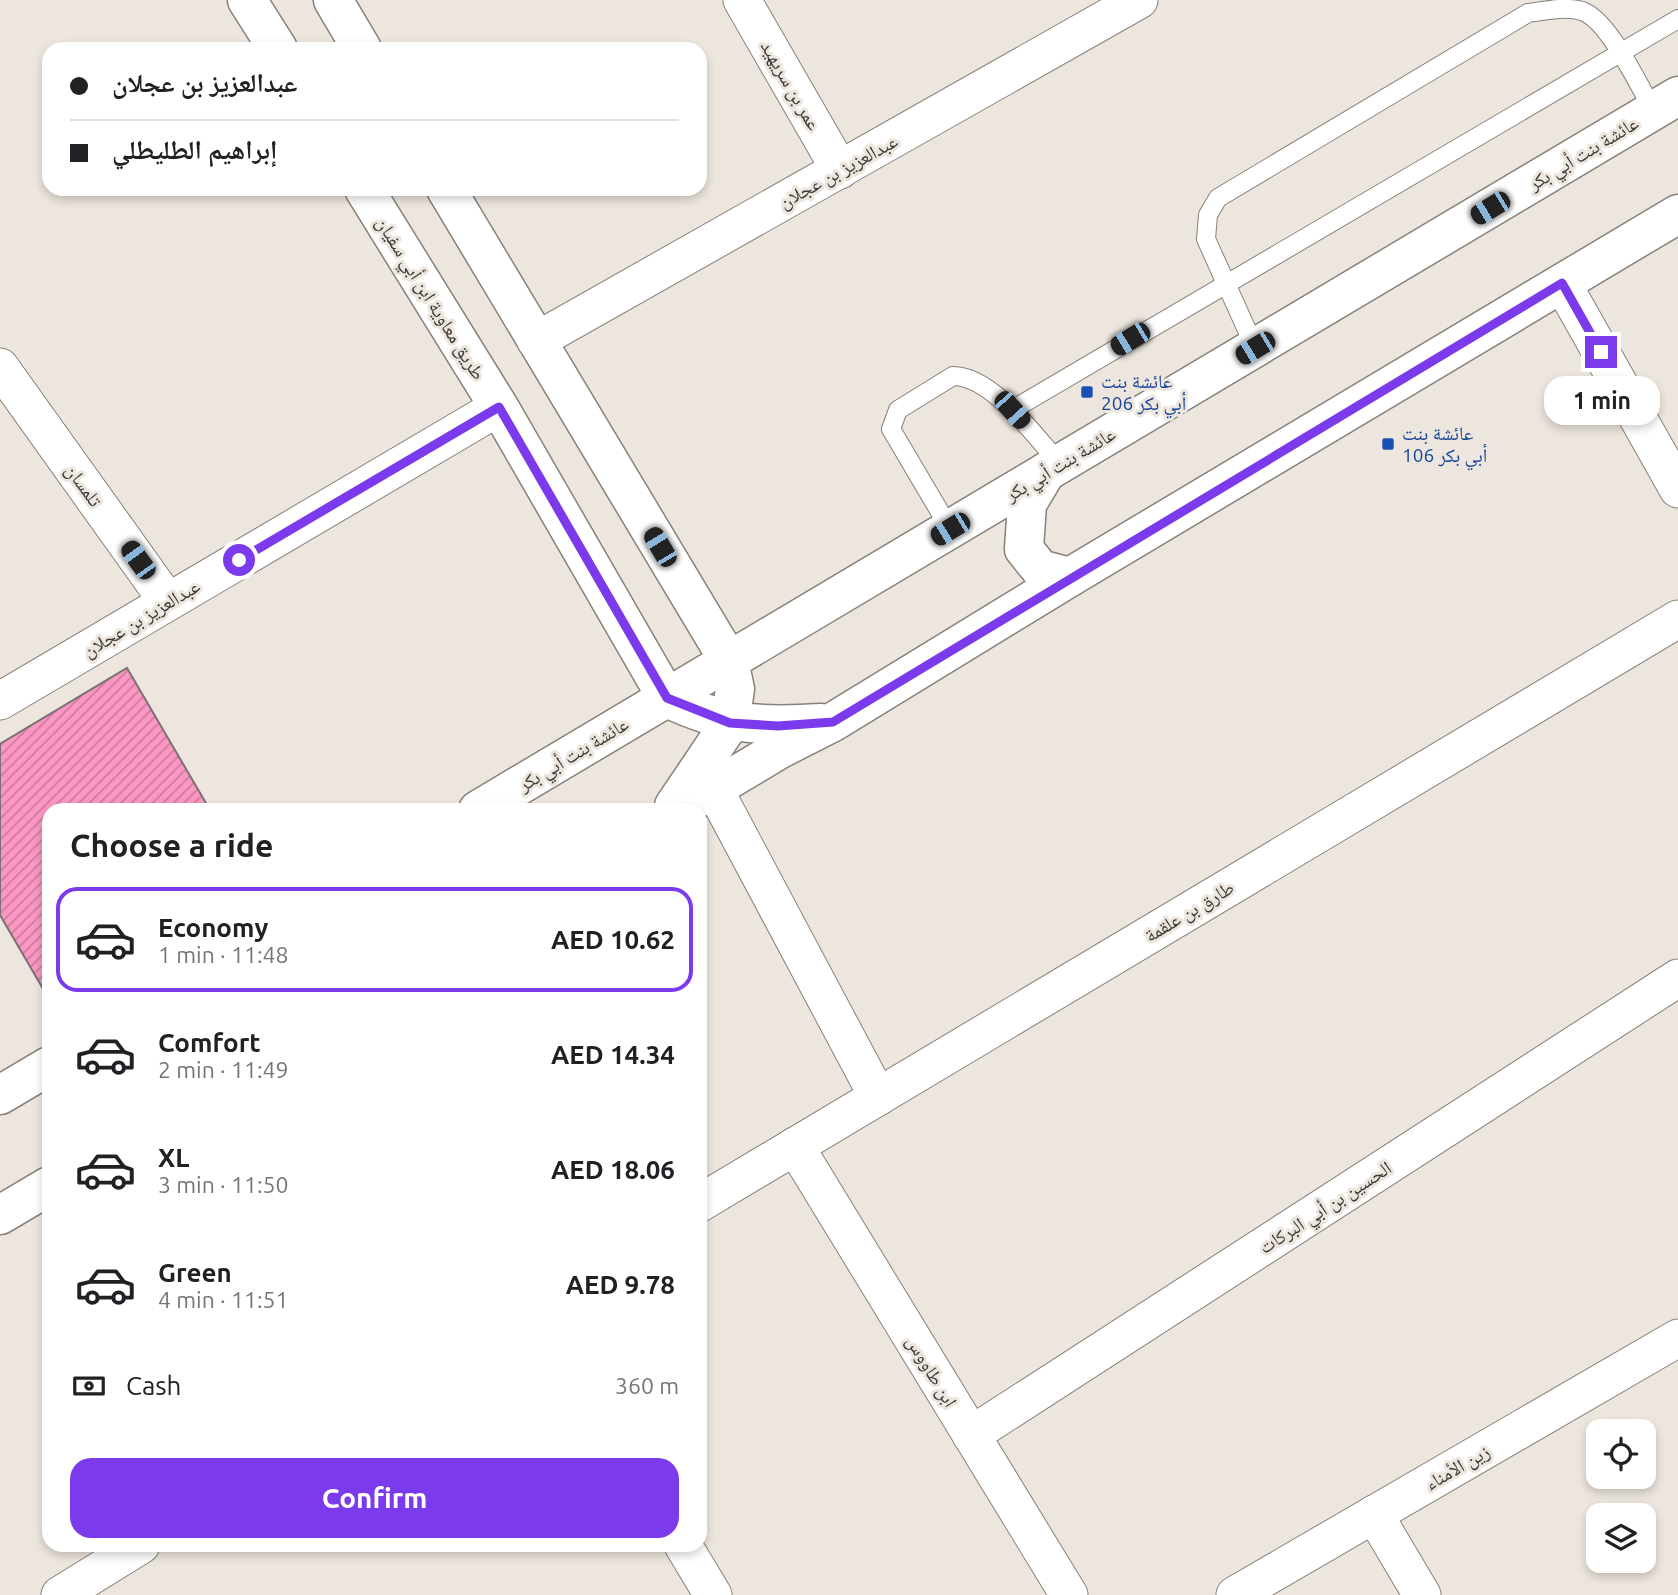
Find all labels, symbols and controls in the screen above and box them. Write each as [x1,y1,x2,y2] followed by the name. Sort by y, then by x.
[756,36,826,135] street label: عمر بن سريهيد
[112,68,297,97] text: عبدالعزيز بن عجلان
[1523,111,1645,199] street label: عائشة بنت أبي بكر
[775,129,902,214] street label: عبدالعزيز بن عجلان
[112,135,277,164] text: إبراهيم الطليطلي
[1467,188,1514,228] car
[368,212,490,386] street label: طريق معاوية ابن أبي سفيان
[1107,319,1154,359] car
[1232,328,1279,368] car
[1585,336,1617,368] route end
[1101,370,1186,419] place label: عائشة بنت أبي بكر 206
[1543,376,1659,426] callout: 1 min
[1079,384,1095,400] marker: عائشة بنت أبي بكر 206
[991,387,1034,433] car
[1573,388,1631,413] text: 1 min
[1000,422,1122,510] street label: عائشة بنت أبي بكر
[1402,422,1487,471] place label: عائشة بنت أبي بكر 106
[1380,436,1396,452] marker: عائشة بنت أبي بكر 106
[60,459,107,512] street label: تلمسان
[927,509,974,549] car
[641,524,680,570] car
[118,537,159,583] car
[223,544,255,576] route start
[79,574,204,662] street label: عبدالعزيز بن عجلان
[513,712,635,800] street label: عائشة بنت أبي بكر
[70,827,273,863] text: Choose a ride
[1140,876,1238,947] street label: طارق بن علقمة
[74,908,137,971] icon: car
[158,913,268,942] text: Economy
[551,925,675,954] text: AED 10.62
[158,942,289,967] text: 1 min · 11:48
[74,1023,137,1086] icon: car
[158,1028,261,1057] text: Comfort
[551,1040,675,1069] text: AED 14.34
[158,1057,289,1082] text: 2 min · 11:49
[74,1138,137,1201] icon: car
[158,1143,189,1172] text: XL
[551,1155,675,1184] text: AED 18.06
[1255,1156,1398,1262] street label: الحسين بن أبي البركات
[158,1172,289,1197] text: 3 min · 11:50
[74,1253,137,1316] icon: car
[158,1258,232,1287] text: Green
[566,1270,675,1299] text: AED 9.78
[158,1287,289,1312] text: 4 min · 11:51
[901,1331,962,1411] street label: ابن طاووس
[70,1367,108,1405] icon: cash
[126,1371,181,1400] text: Cash
[615,1373,679,1398] text: 360 m
[1586,1419,1656,1573] map controls
[1586,1419,1656,1489] button: locate
[1421,1440,1494,1495] street label: زين الأمناء
[70,1458,679,1538] button: Confirm
[1586,1503,1656,1573] button: layers

